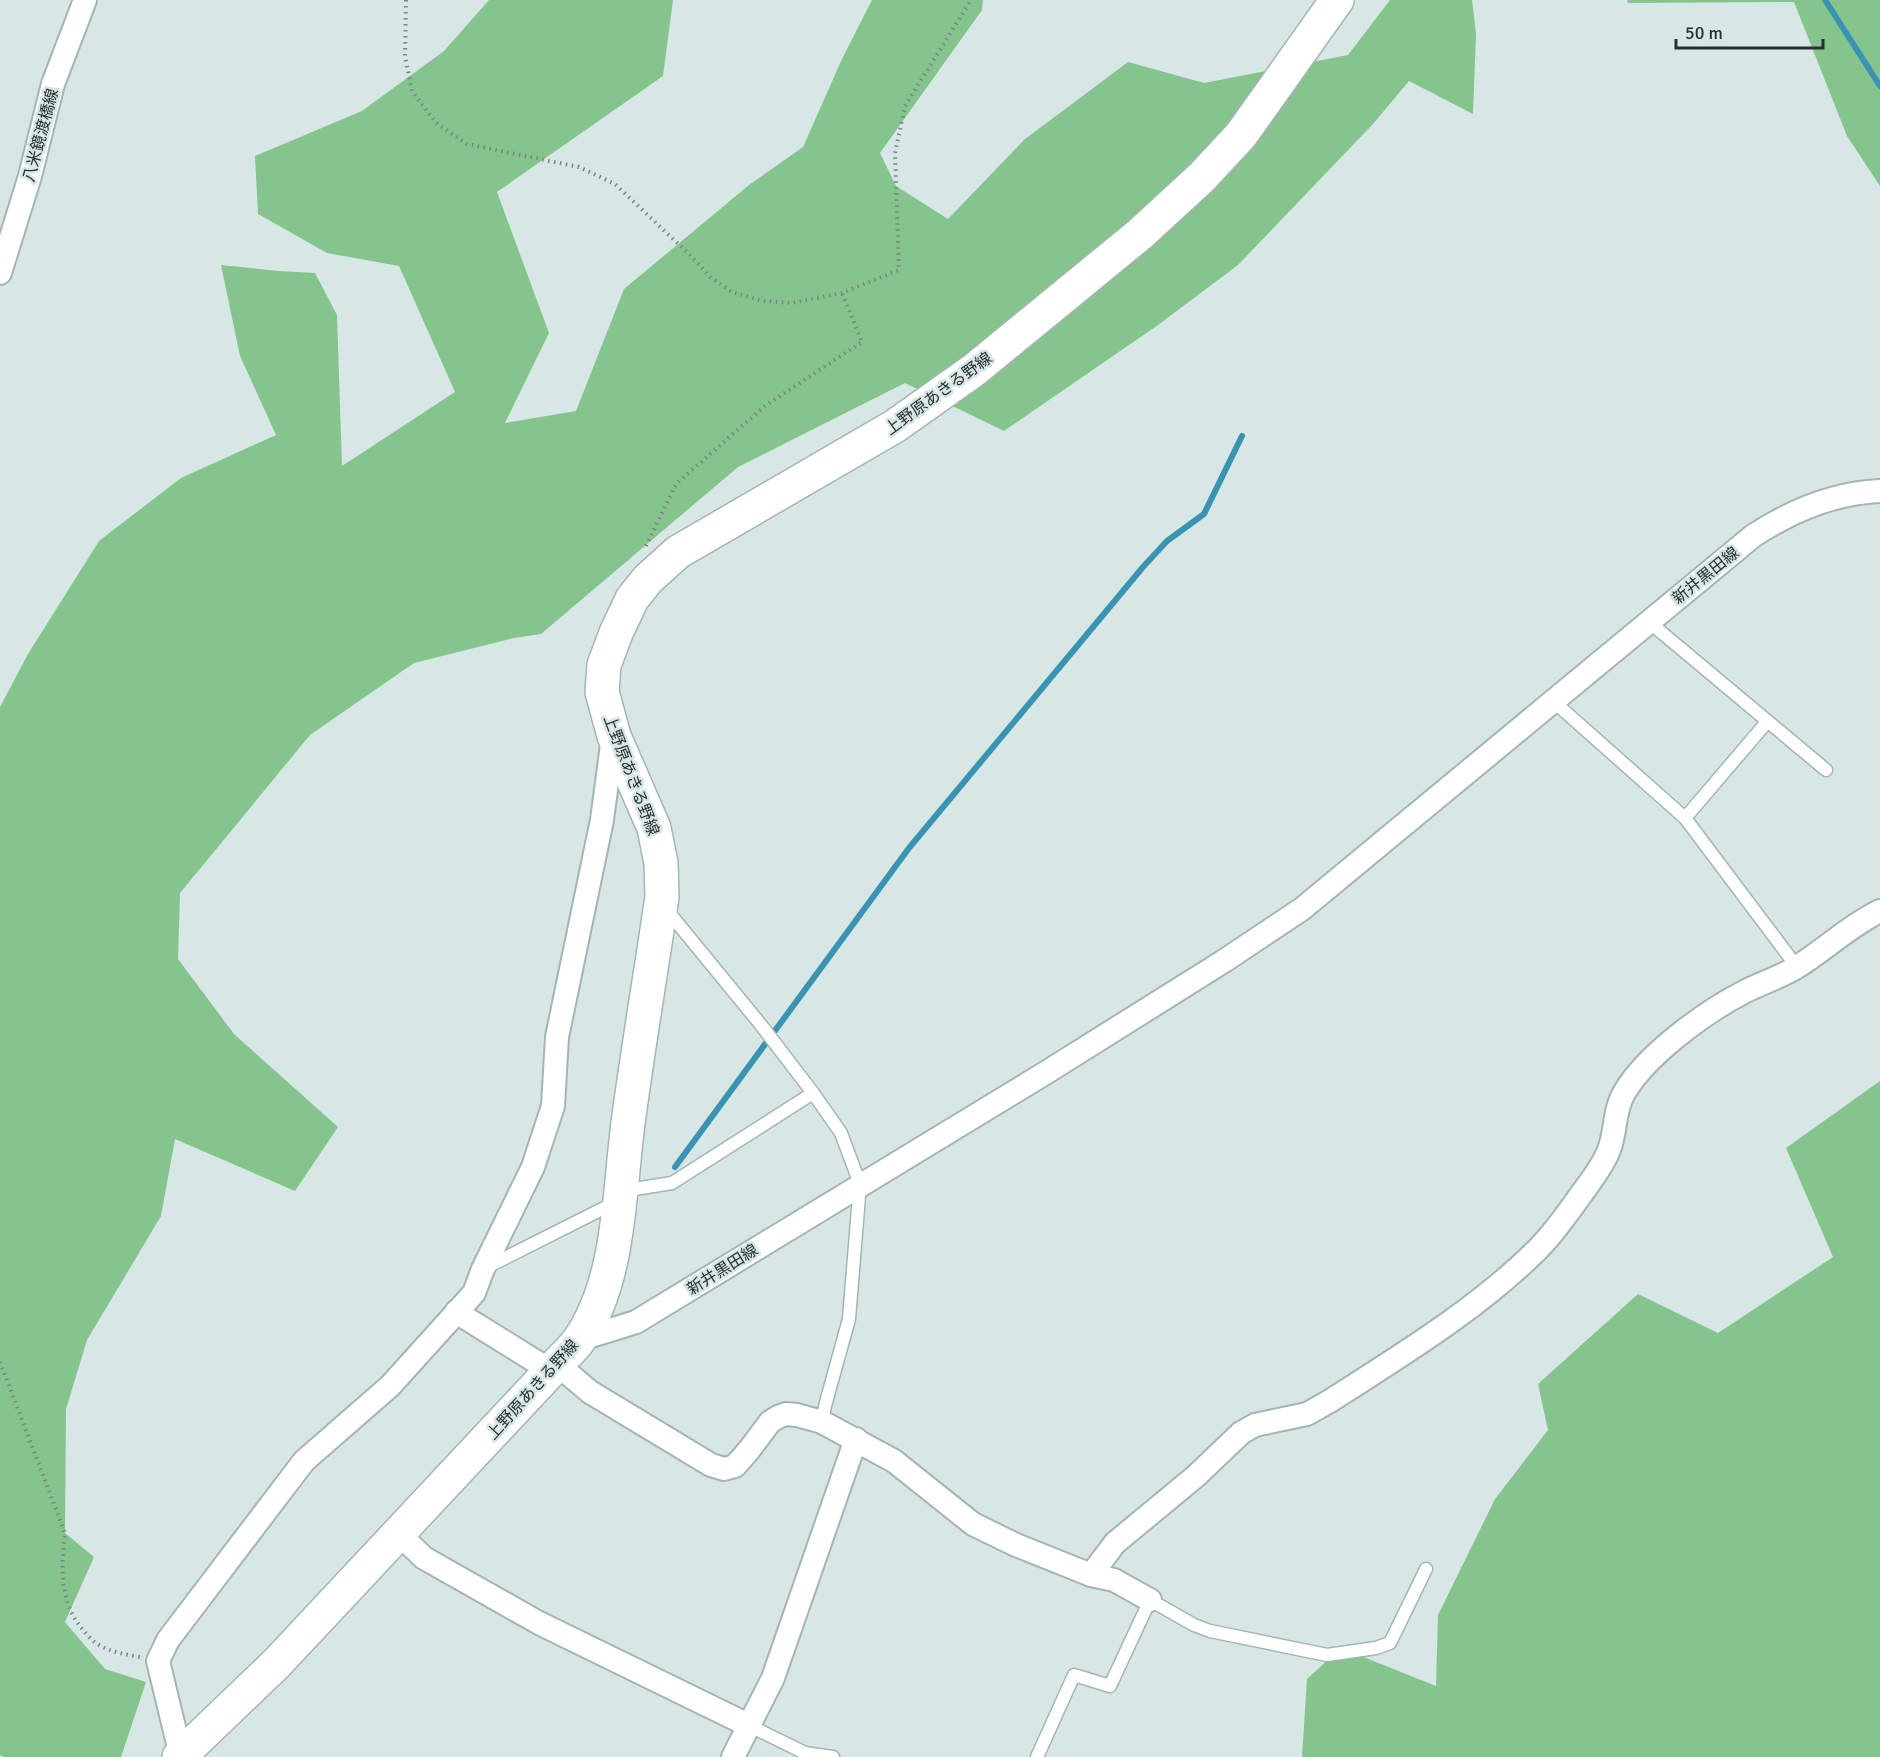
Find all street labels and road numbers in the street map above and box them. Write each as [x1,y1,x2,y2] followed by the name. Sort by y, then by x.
[19,86,63,184] street label: 八米鏡渡橋線
[881,348,996,439] street label: 上野原あきる野線
[1668,543,1743,609] street label: 新井黒田線
[599,712,663,839] street label: 上野原あきる野線
[683,1240,762,1300] street label: 新井黒田線
[483,1336,583,1444] street label: 上野原あきる野線

